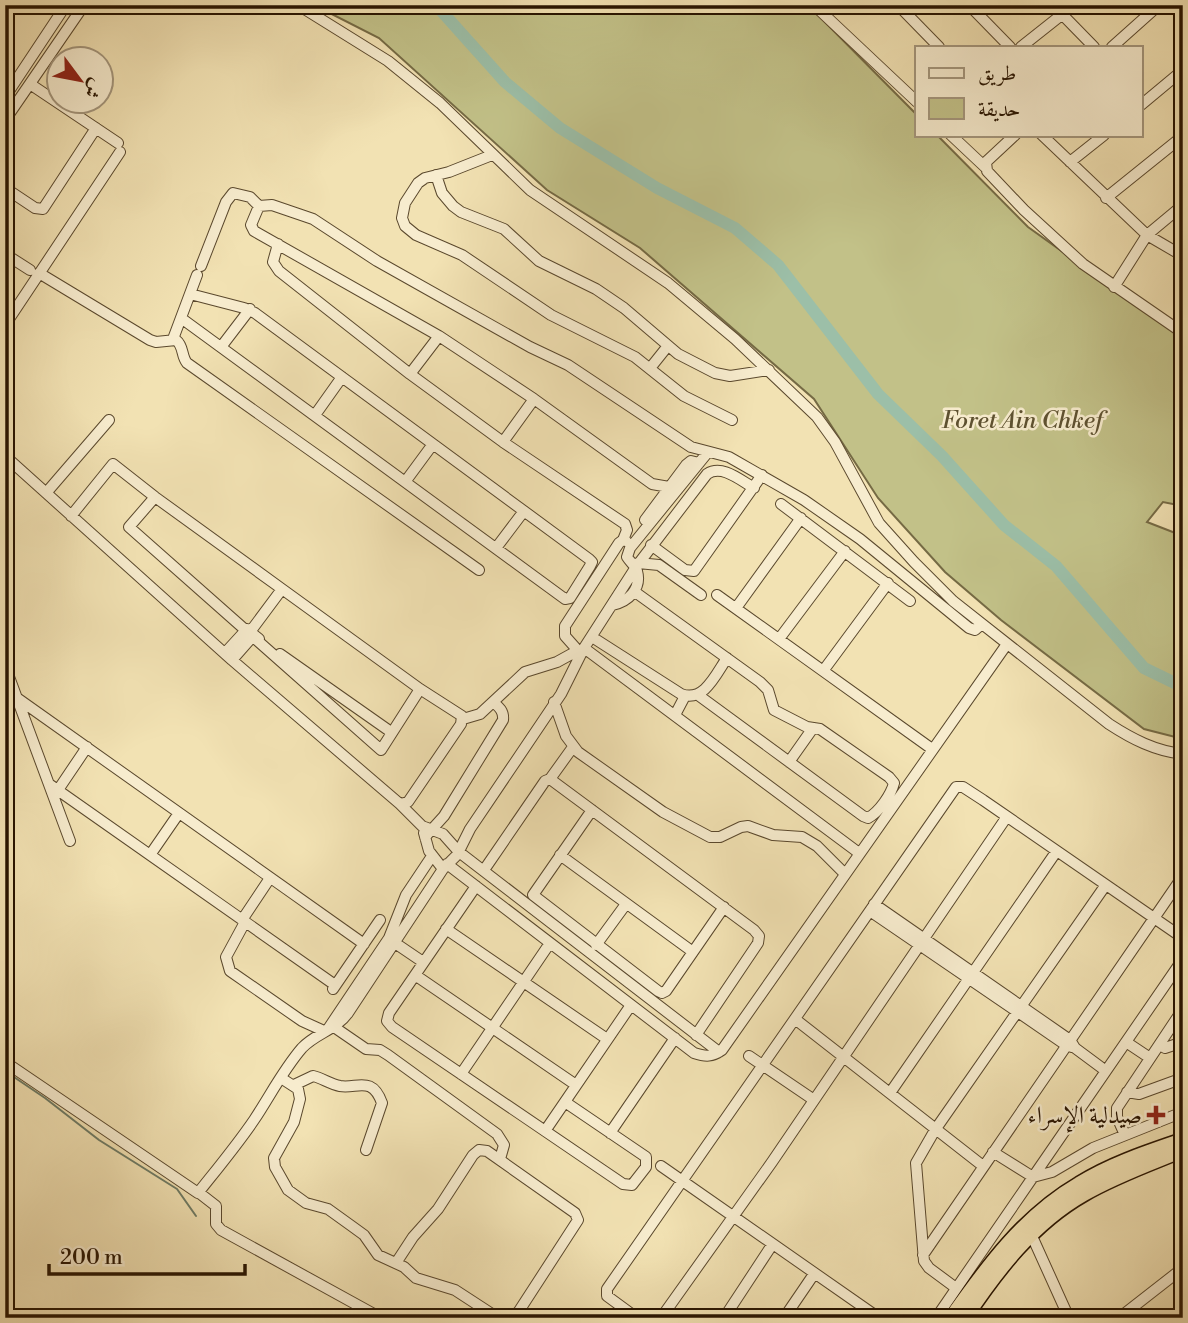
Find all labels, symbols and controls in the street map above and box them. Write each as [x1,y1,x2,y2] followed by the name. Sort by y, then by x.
[46,46,116,116] north arrow
[915,46,1142,136] legend
[978,61,1016,87] text: طريق
[78,74,109,103] text: ش
[978,97,1021,123] text: حديقة
[942,406,1108,436] park label: Foret Ain Chkef
[1027,1101,1142,1133] place label: صيدلية الإسراء
[1148,1107,1164,1123] marker: صيدلية الإسراء
[49,1232,245,1276] scale bar
[60,1245,123,1271] text: 200 m

